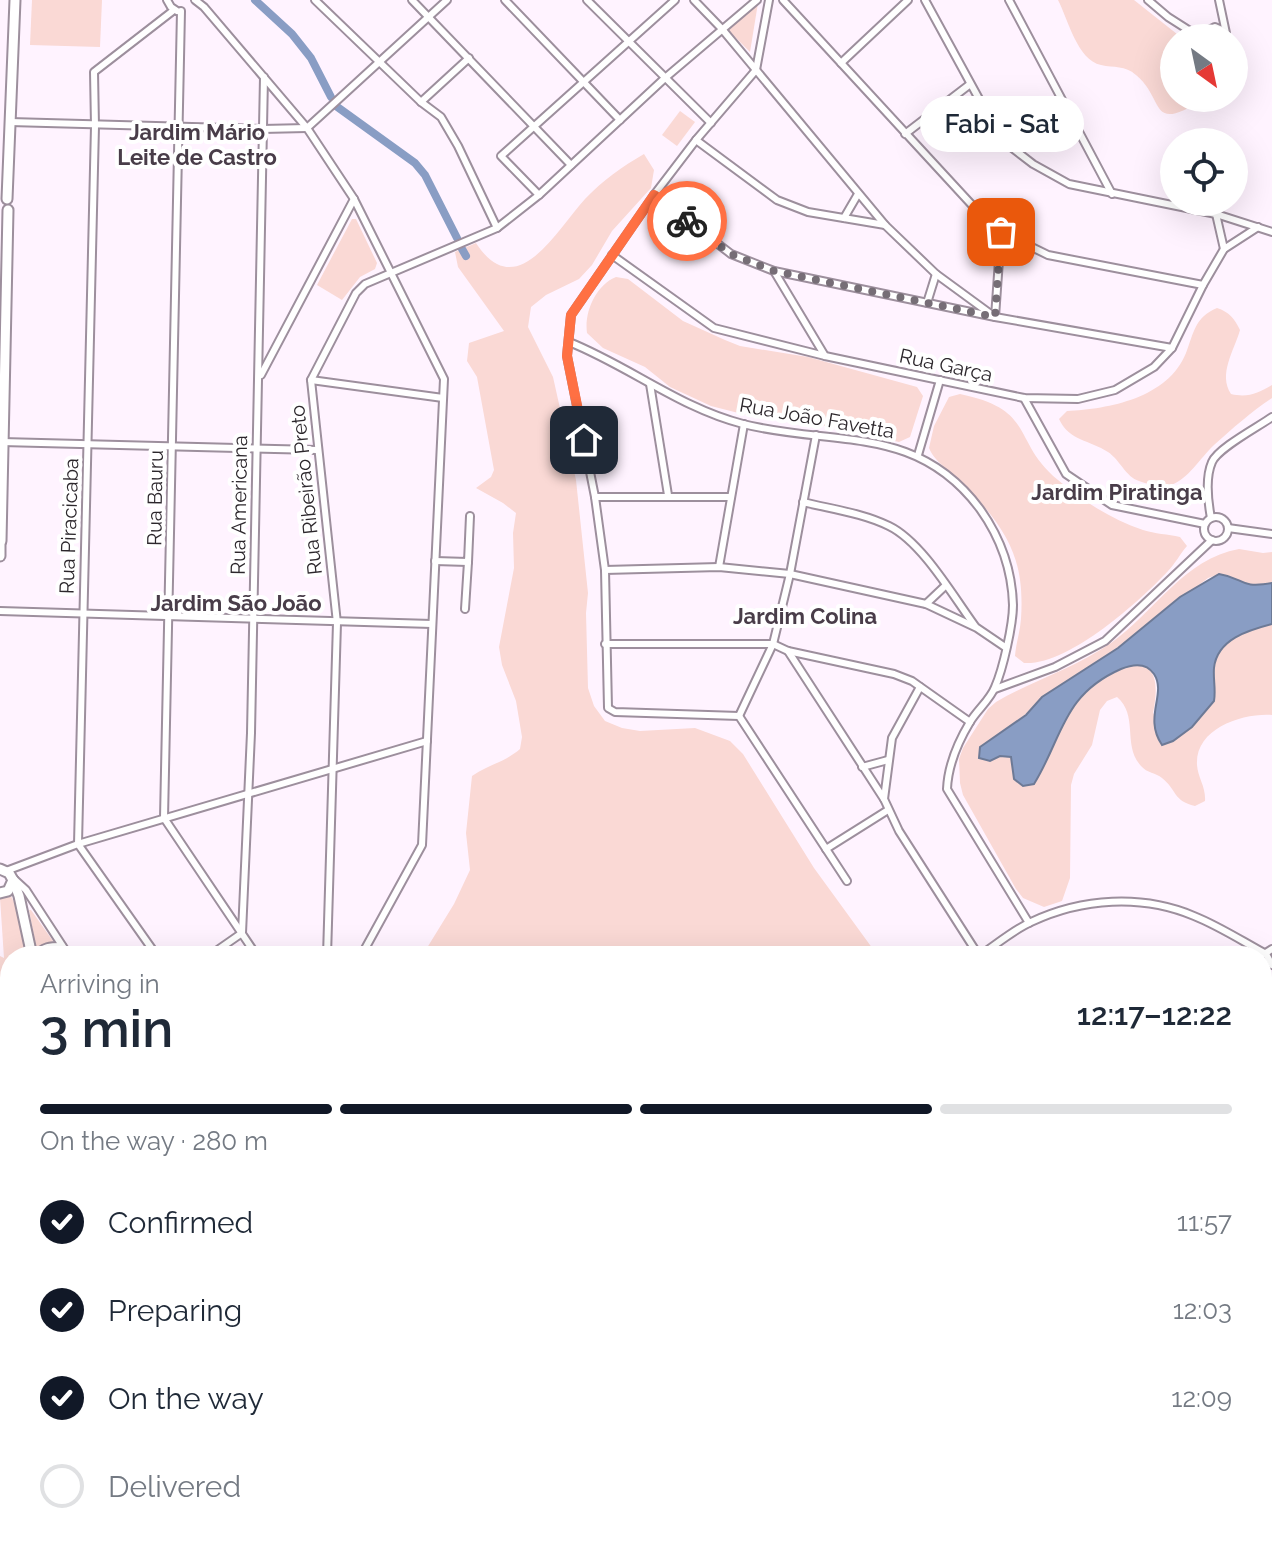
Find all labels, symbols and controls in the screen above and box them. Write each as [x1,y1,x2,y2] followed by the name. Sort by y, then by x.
[1160,24,1248,112] north arrow
[1160,24,1248,216] map controls
[919,96,1083,152] callout: Fabi - Sat
[945,109,1059,139] text: Fabi - Sat
[117,119,277,170] district label: Jardim Mário Leite de Castro
[1160,128,1248,216] button: locate
[647,181,727,261] courier
[967,198,1035,266] pin
[665,199,709,243] icon: bike
[979,210,1023,254] icon: bag
[897,343,995,387] street label: Rua Garça
[738,393,896,443] street label: Rua João Favetta
[285,404,327,576] street label: Rua Ribeirão Preto
[550,406,618,474] pin
[562,418,606,462] icon: home
[226,435,252,575] street label: Rua Americana
[142,450,168,546] street label: Rua Bauru
[55,458,83,594] street label: Rua Piracicaba
[1031,479,1203,505] district label: Jardim Piratinga
[150,590,322,616] district label: Jardim São João
[733,603,877,629] district label: Jardim Colina
[40,969,160,999] text: Arriving in
[1077,997,1232,1032] text: 12:17–12:22
[40,998,173,1059] text: 3 min
[40,1126,268,1156] text: On the way · 280 m
[40,1200,84,1244] icon: check
[108,1205,253,1240] text: Confirmed
[1177,1207,1232,1237] text: 11:57
[40,1288,84,1332] icon: check
[108,1293,242,1328] text: Preparing
[1173,1295,1232,1325] text: 12:03
[40,1376,84,1420] icon: check
[108,1381,264,1416] text: On the way
[1171,1383,1232,1413] text: 12:09
[108,1469,241,1504] text: Delivered

